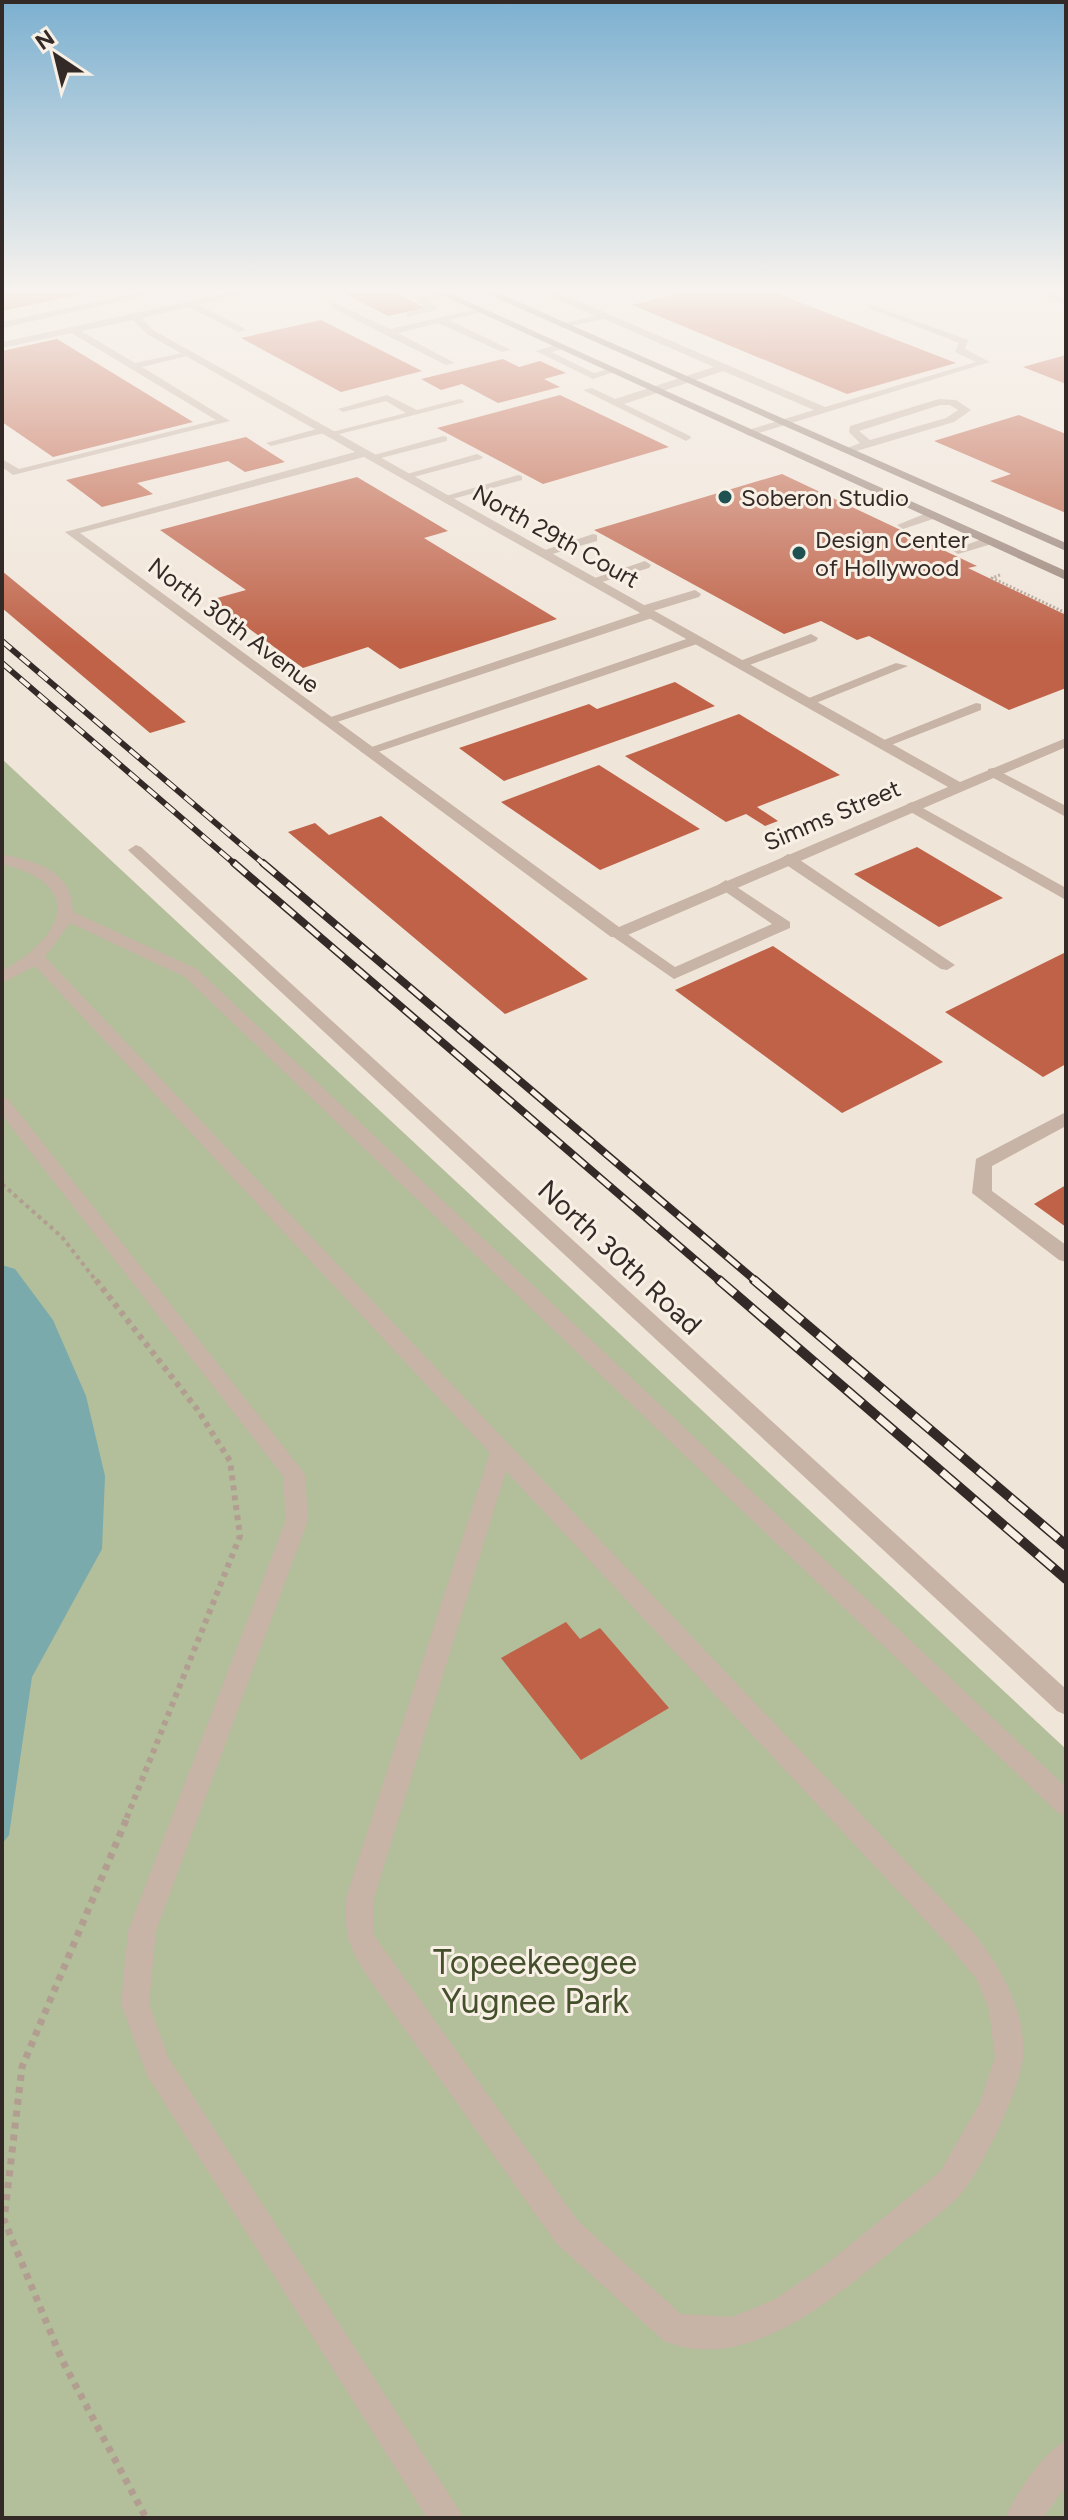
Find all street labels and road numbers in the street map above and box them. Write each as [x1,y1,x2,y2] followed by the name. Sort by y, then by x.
[468,478,644,594] street label: North 29th Court
[143,551,325,699] street label: North 30th Avenue
[759,773,905,857] street label: Simms Street
[531,1173,709,1341] street label: North 30th Road

